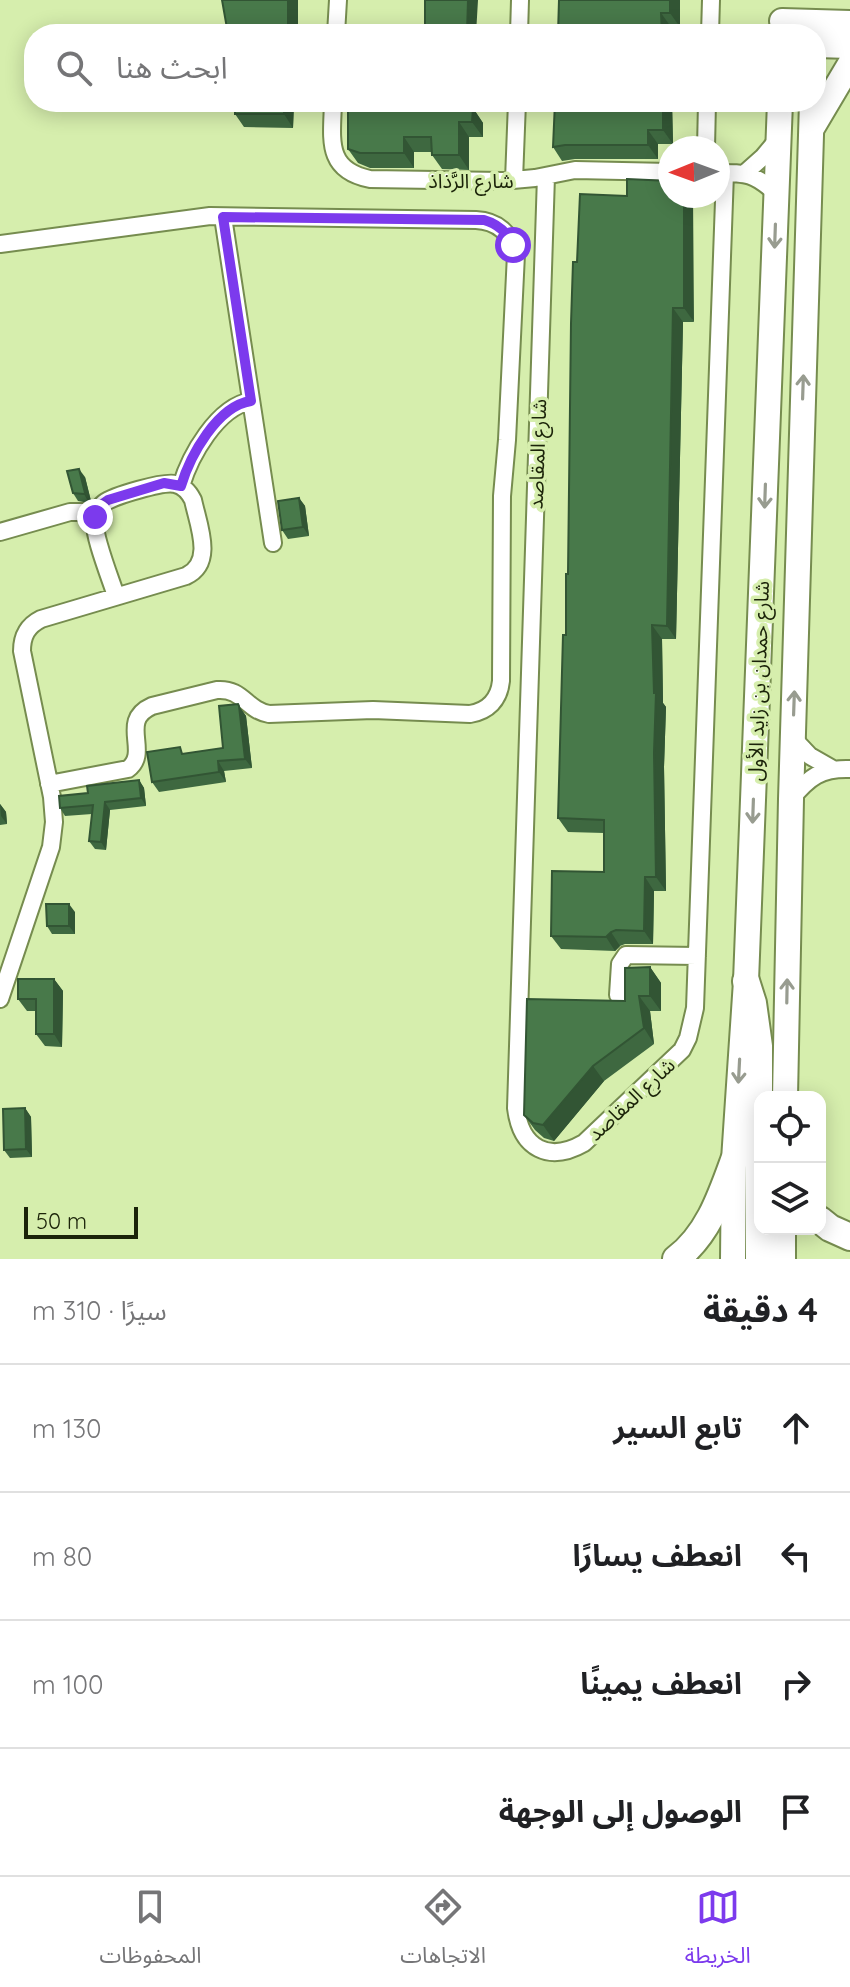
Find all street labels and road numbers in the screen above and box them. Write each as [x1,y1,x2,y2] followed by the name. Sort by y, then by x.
[428,168,514,196] street label: شارع الرَّذاذ
[523,398,554,510] street label: شارع المقاصد
[742,580,777,782] street label: شارع حمدان بن زايد الأول
[582,1052,682,1148] street label: شارع المقاصد

